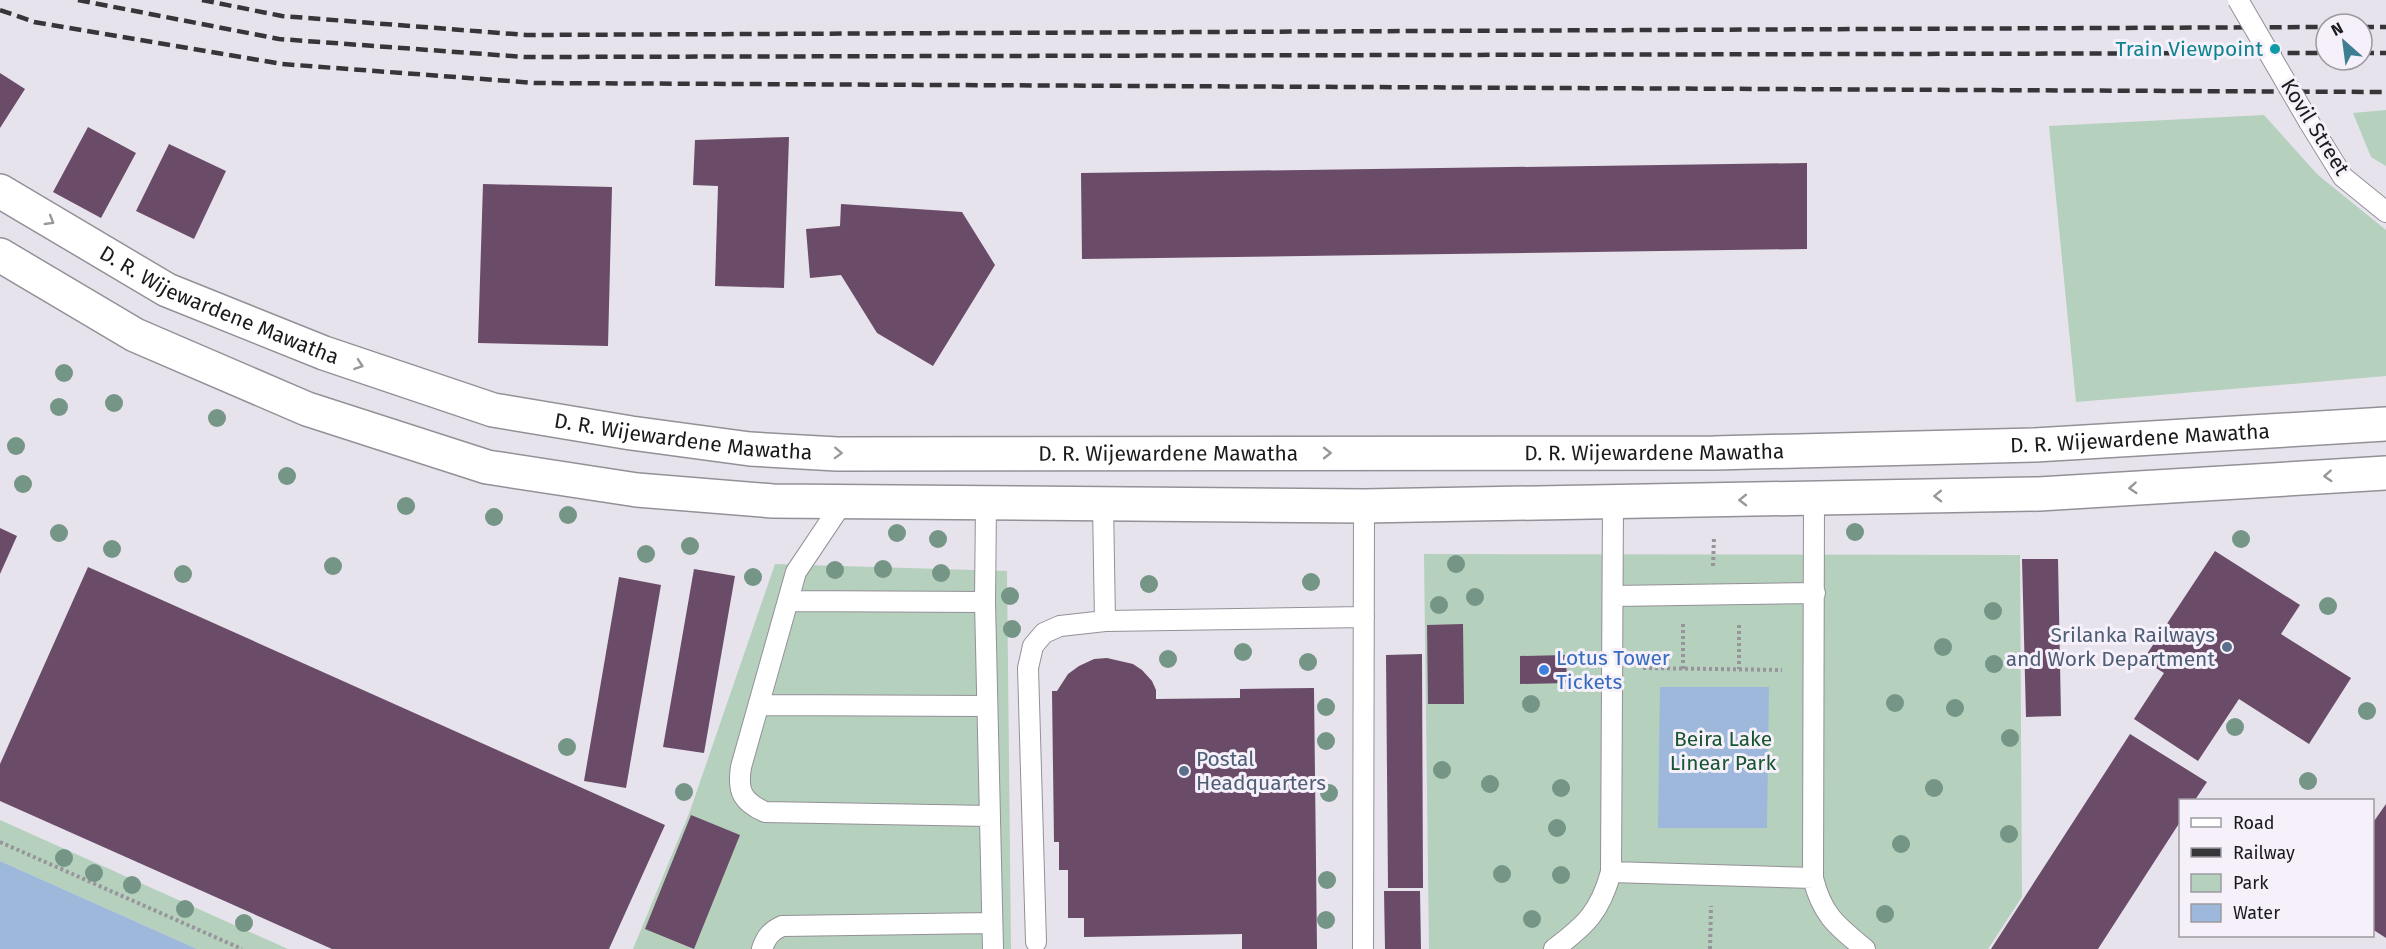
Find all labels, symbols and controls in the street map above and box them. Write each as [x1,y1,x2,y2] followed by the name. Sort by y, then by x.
[2314,12,2374,72] north arrow
[2328,18,2346,40] text: N
[2116,36,2263,62] place label: Train Viewpoint
[2268,42,2282,56] marker: Train Viewpoint
[2275,74,2355,181] street label: Kovil Street
[44,214,54,225] one-way arrow
[95,240,342,370] street label: D. R. Wijewardene Mawatha
[354,358,364,370] one-way arrow
[552,407,813,466] street label: D. R. Wijewardene Mawatha
[2010,418,2271,459] street label: D. R. Wijewardene Mawatha
[1524,438,1785,466] street label: D. R. Wijewardene Mawatha
[1038,440,1298,467] street label: D. R. Wijewardene Mawatha
[833,447,842,460] one-way arrow
[1322,447,1331,459] one-way arrow
[2323,470,2332,483] one-way arrow
[2128,482,2137,495] one-way arrow
[1934,490,1943,502] one-way arrow
[1739,494,1748,506] one-way arrow
[2006,622,2215,672] place label: Srilanka Railways and Work Department
[2220,640,2234,654] marker: Srilanka Railways and Work Department
[1556,645,1670,695] place label: Lotus Tower Tickets
[1537,663,1551,677] marker: Lotus Tower Tickets
[1670,726,1776,776] park label: Beira Lake Linear Park
[1196,746,1326,796] place label: Postal Headquarters
[1177,764,1191,778] marker: Postal Headquarters
[2179,799,2374,937] legend
[2233,812,2275,834] text: Road
[2233,842,2295,864] text: Railway
[2233,872,2269,894] text: Park
[2233,902,2280,924] text: Water

